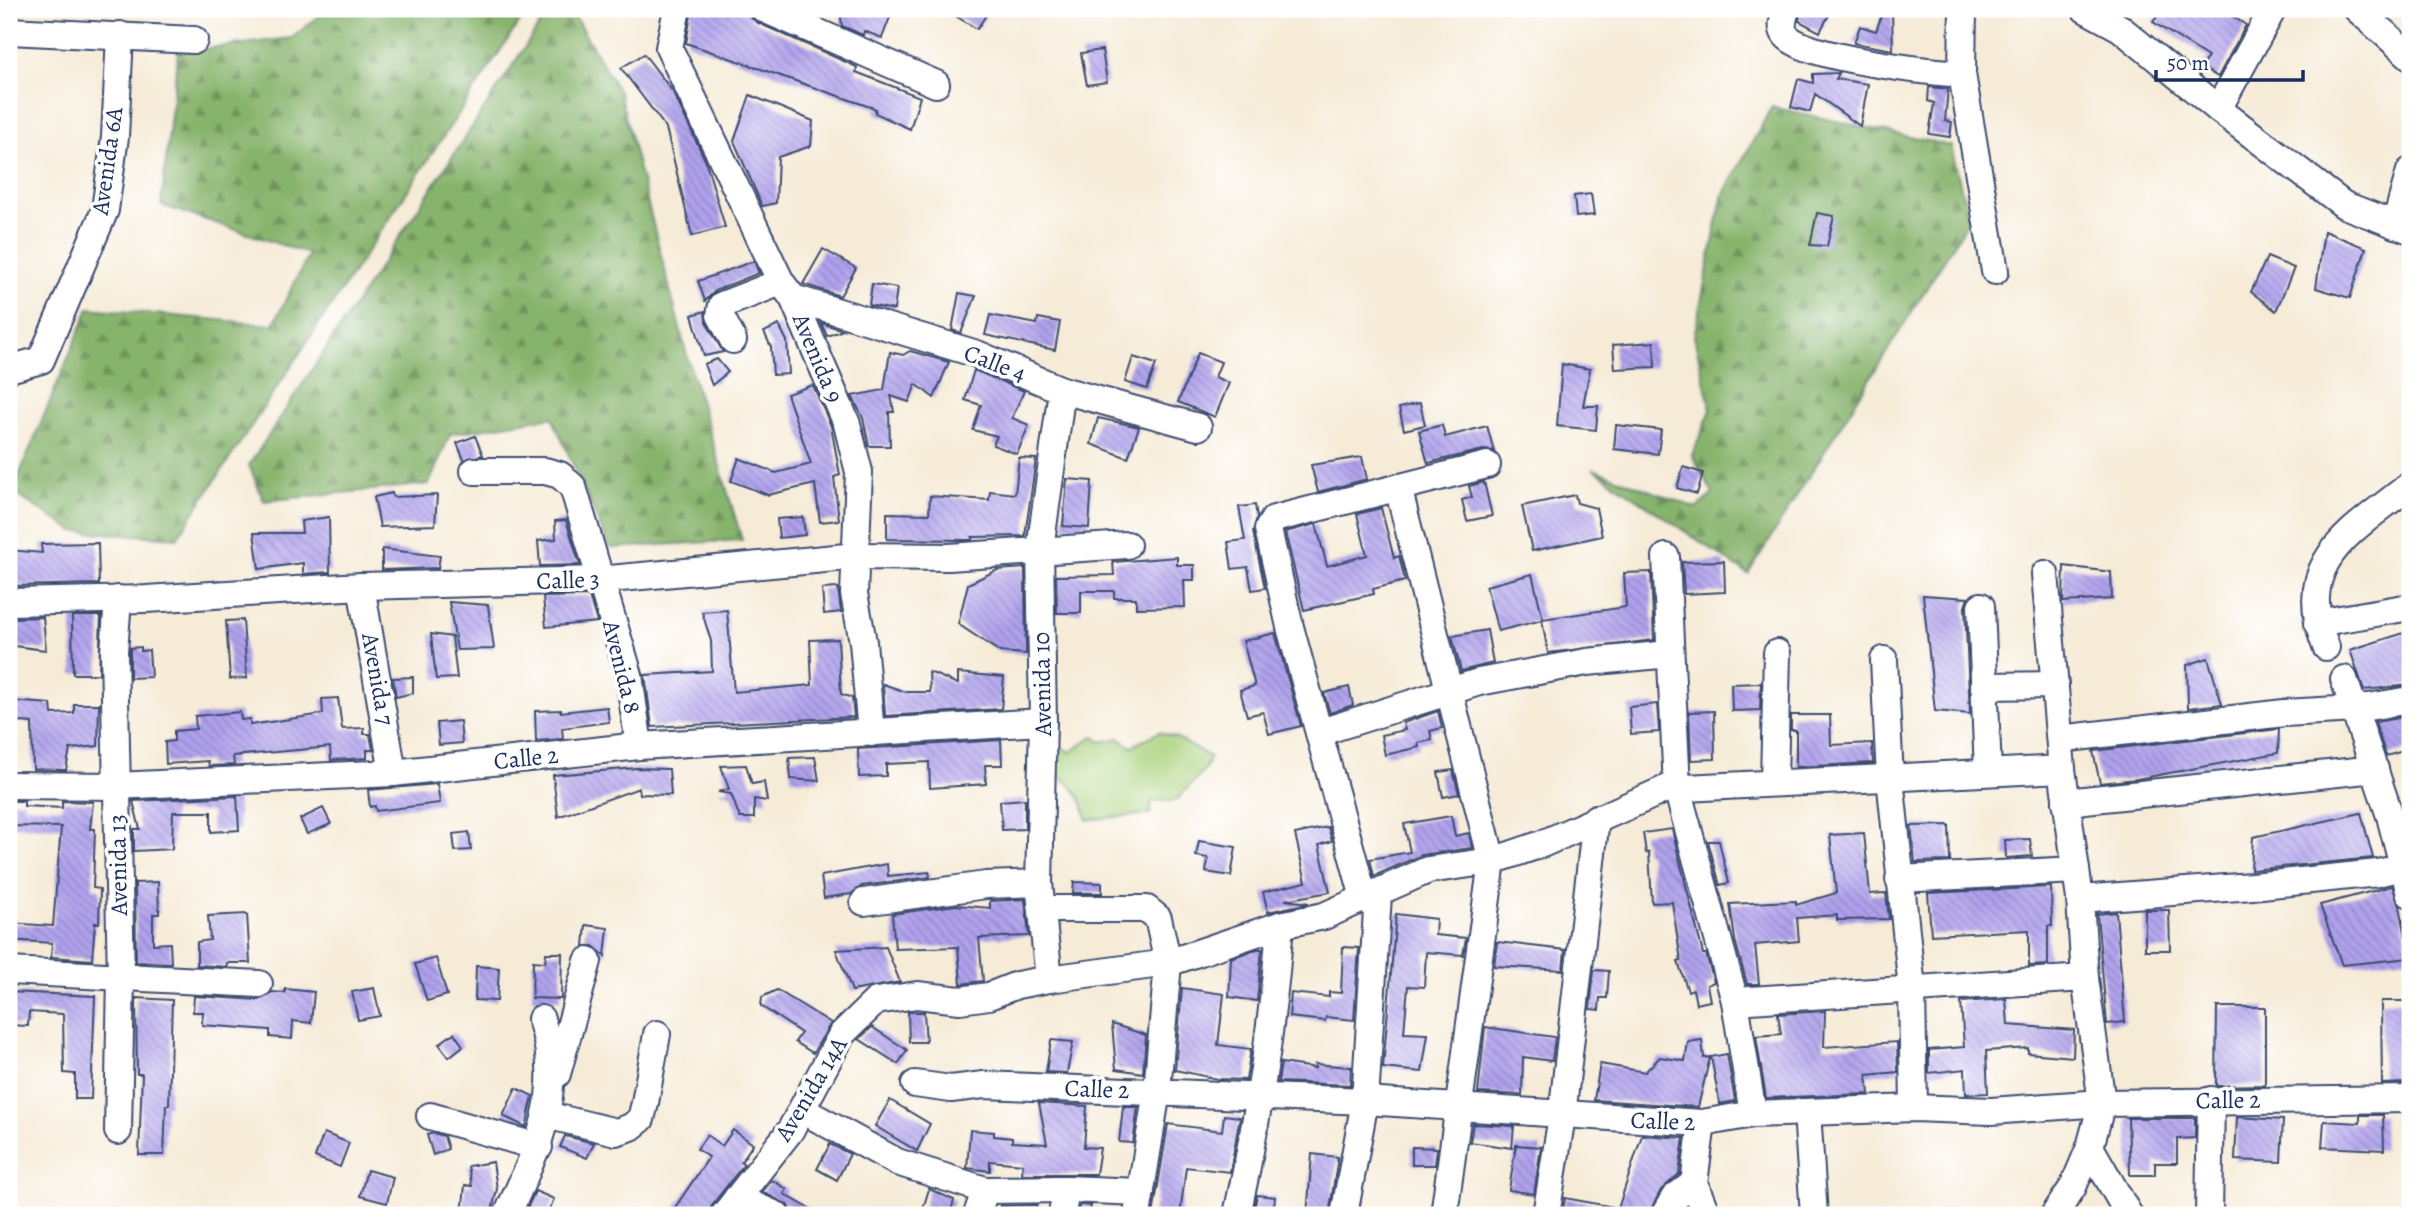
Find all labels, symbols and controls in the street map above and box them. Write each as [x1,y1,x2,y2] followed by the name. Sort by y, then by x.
[2156,38,2304,82] scale bar
[2167,49,2209,77] text: 50 m
[83,104,131,218] street label: Avenida 6A
[784,307,851,408] street label: Avenida 9
[959,337,1031,390] street label: Calle 4
[536,563,600,597] street label: Calle 3
[595,616,649,717] street label: Avenida 8
[354,629,402,729] street label: Avenida 7
[1025,632,1059,737] street label: Avenida 10
[492,739,560,777] street label: Calle 2
[101,814,135,917] street label: Avenida 13
[767,1030,855,1148] street label: Avenida 14A
[1064,1072,1130,1106] street label: Calle 2
[2195,1083,2261,1117] street label: Calle 2
[1630,1104,1696,1138] street label: Calle 2

